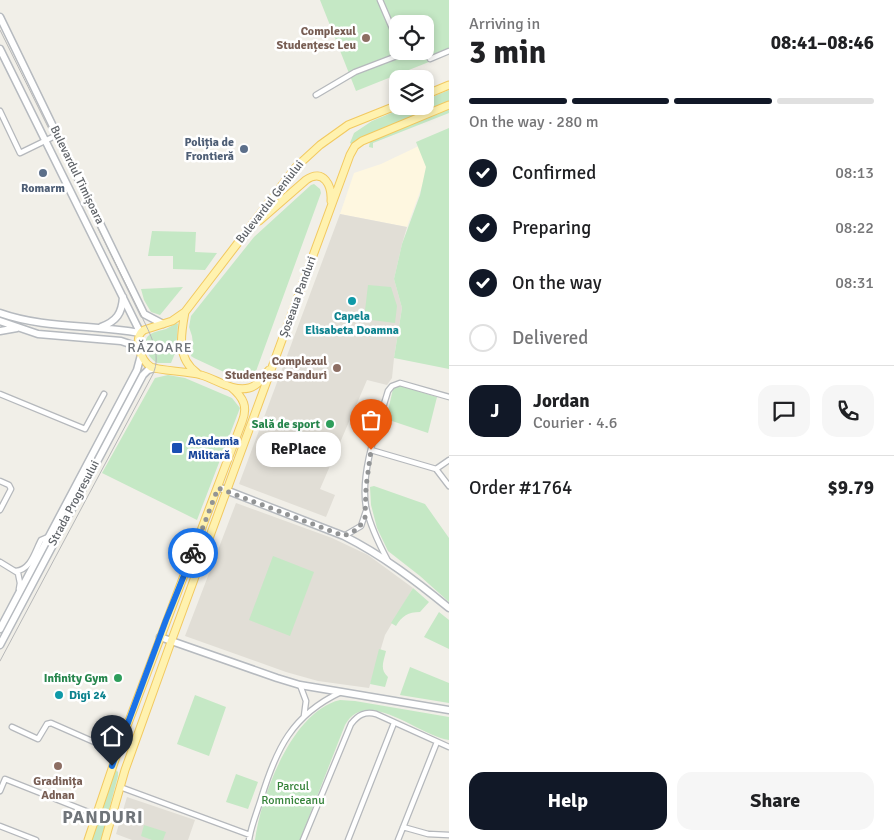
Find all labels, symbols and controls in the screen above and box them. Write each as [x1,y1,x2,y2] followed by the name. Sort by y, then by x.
[469,14,540,34] text: Arriving in
[389,15,434,115] map controls
[389,15,434,60] button: locate
[277,24,356,53] place label: Complexul Studențesc Leu
[771,31,874,55] text: 08:41–08:46
[360,32,372,44] marker: Complexul Studențesc Leu
[469,33,546,72] text: 3 min
[389,70,434,115] button: layers
[469,112,599,132] text: On the way · 280 m
[47,123,107,227] street label: Bulevardul Timișoara
[185,135,234,164] place label: Poliția de Frontieră
[238,143,250,155] marker: Poliția de Frontieră
[233,157,307,247] street label: Bulevardul Geniului
[469,159,497,187] icon: check
[512,161,596,185] text: Confirmed
[835,163,874,183] text: 08:13
[37,167,49,179] marker: Romarm
[21,181,65,196] place label: Romarm
[469,214,497,242] icon: check
[512,216,591,240] text: Preparing
[835,218,874,238] text: 08:22
[276,254,320,340] street label: Șoseaua Panduri
[469,269,497,297] icon: check
[512,271,602,295] text: On the way
[835,273,874,293] text: 08:31
[346,295,358,307] marker: Capela Elisabeta Doamna
[305,309,399,338] place label: Capela Elisabeta Doamna
[512,326,588,350] text: Delivered
[127,339,193,356] district label: RĂZOARE
[225,354,327,383] place label: Complexul Studențesc Panduri
[331,362,343,374] marker: Complexul Studențesc Panduri
[758,385,810,437] button: chat
[822,385,874,437] button: phone
[533,389,590,413] text: Jordan
[350,399,392,450] pin
[491,399,499,423] text: J
[357,406,385,434] icon: bag
[533,413,617,433] text: Courier · 4.6
[252,417,321,432] place label: Sală de sport
[324,418,336,430] marker: Sală de sport
[256,432,341,468] callout: RePlace
[188,434,239,463] place label: Academia Militară
[271,439,326,459] text: RePlace
[170,441,184,455] marker: Academia Militară
[45,458,103,548] street label: Strada Progresului
[469,476,572,500] text: Order #1764
[828,476,874,500] text: $9.79
[168,528,218,578] courier
[179,539,207,567] icon: bike
[44,671,108,686] place label: Infinity Gym
[112,672,124,684] marker: Infinity Gym
[69,688,107,703] place label: Digi 24
[53,689,65,701] marker: Digi 24
[91,715,133,766] pin
[98,722,126,750] icon: home
[52,760,64,772] marker: Gradinița Adnan
[469,772,667,830] button: Help
[677,772,874,830] button: Share
[33,774,83,803] place label: Gradinița Adnan
[261,779,325,808] park label: Parcul Romniceanu
[62,806,144,828] district label: PANDURI

